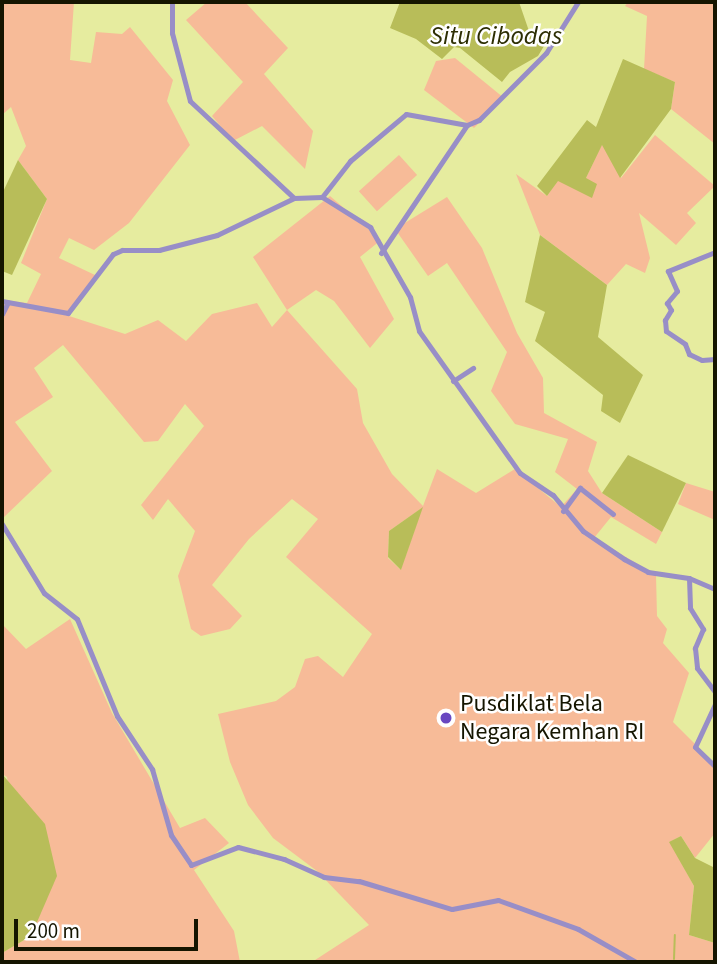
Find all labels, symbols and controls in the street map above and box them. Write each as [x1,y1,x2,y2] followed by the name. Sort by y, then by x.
[430,20,562,52] water label: Situ Cibodas
[460,690,644,746] place label: Pusdiklat Bela Negara Kemhan RI
[438,710,454,726] marker: Pusdiklat Bela Negara Kemhan RI
[18,904,201,948] scale bar
[27,916,80,946] text: 200 m

